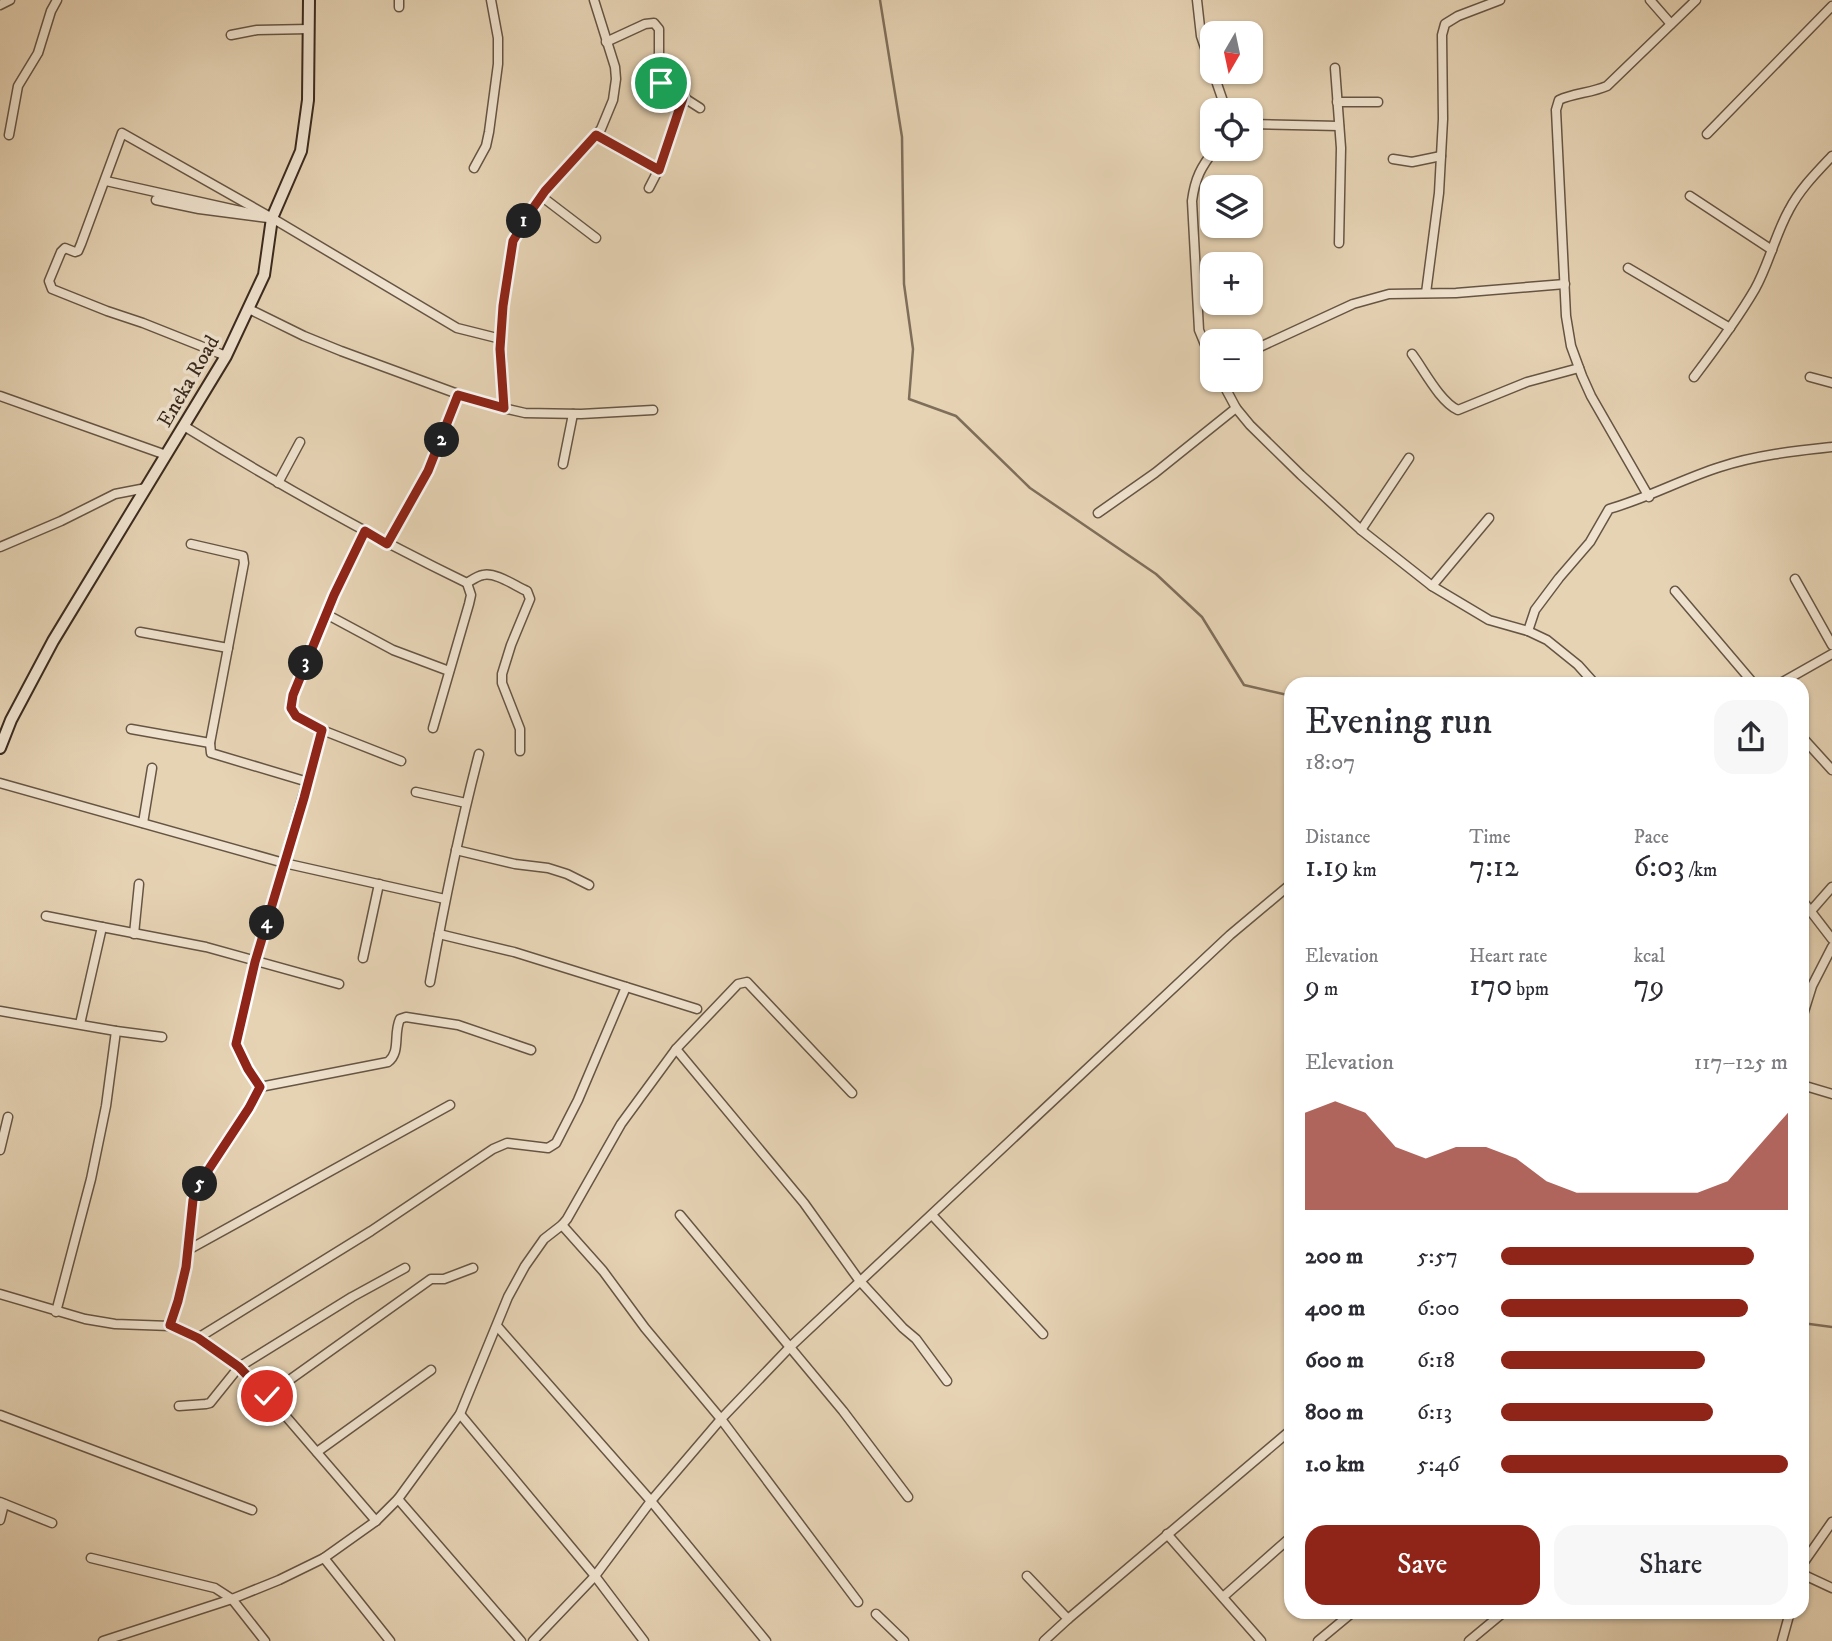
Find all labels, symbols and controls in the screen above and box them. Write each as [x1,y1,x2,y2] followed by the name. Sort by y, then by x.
[1200,21,1264,84] north arrow
[1200,21,1263,392] map controls
[631,53,691,113] pin
[642,64,680,102] icon: arrive
[1200,98,1263,161] button: locate
[1200,175,1263,238] button: layers
[506,204,542,238] pin: 1
[520,209,527,232] text: 1
[1200,252,1263,315] button: +
[1200,329,1263,392] button: −
[152,330,226,432] street label: Eneka Road
[424,422,460,458] pin: 2
[437,428,446,451] text: 2
[288,646,324,680] pin: 3
[302,651,309,674] text: 3
[1305,698,1492,746] text: Evening run
[1714,700,1788,774] button: share
[1305,748,1355,777] text: 18:07
[1305,826,1370,849] text: Distance
[1469,826,1511,849] text: Time
[1634,826,1669,849] text: Pace
[1305,849,1349,886] text: 1.19
[1469,849,1519,886] text: 7:12
[1634,849,1684,886] text: 6:03
[1349,859,1377,882] text: km
[1684,859,1717,882] text: /km
[250,906,284,940] pin: 4
[261,911,272,934] text: 4
[1305,945,1379,968] text: Elevation
[1469,945,1547,968] text: Heart rate
[1634,945,1665,968] text: kcal
[1305,968,1320,1005] text: 9
[1469,968,1512,1005] text: 170
[1634,968,1664,1005] text: 79
[1320,978,1338,1001] text: m
[1512,978,1549,1001] text: bpm
[1305,1048,1394,1077] text: Elevation
[1694,1048,1788,1077] text: 117–125 m
[182,1166,218,1202] pin: 5
[195,1172,204,1195] text: 5
[1305,1242,1363,1271] text: 200 m
[1417,1242,1458,1271] text: 5:57
[1305,1294,1365,1323] text: 400 m
[1417,1294,1460,1323] text: 6:00
[1305,1346,1364,1375] text: 600 m
[1417,1346,1455,1375] text: 6:18
[237,1366,297,1426] pin
[248,1377,286,1415] icon: check
[1305,1398,1363,1427] text: 800 m
[1417,1398,1452,1427] text: 6:13
[1305,1450,1365,1479] text: 1.0 km
[1417,1450,1460,1479] text: 5:46
[1305,1525,1540,1605] button: Save
[1554,1525,1788,1605] button: Share

